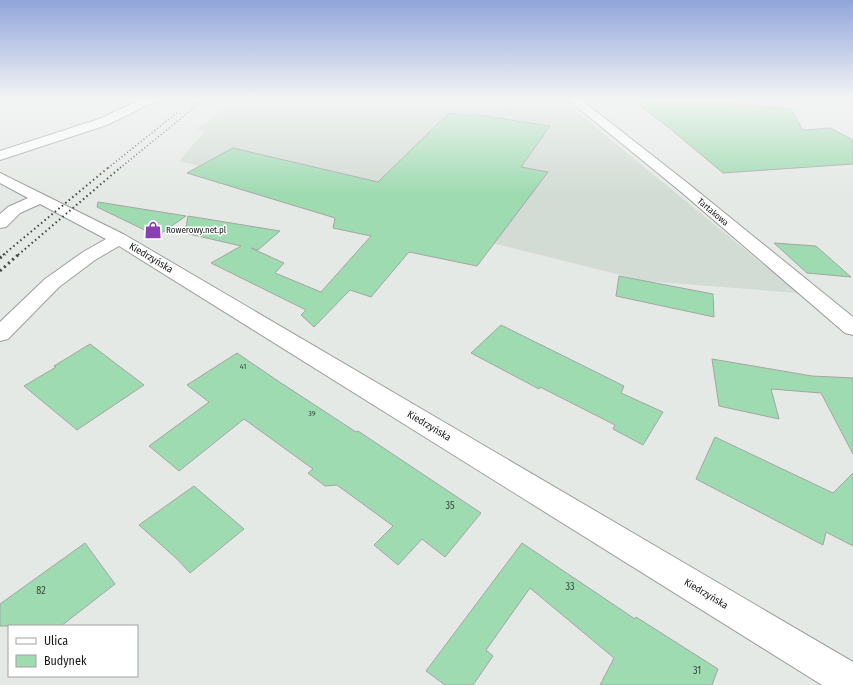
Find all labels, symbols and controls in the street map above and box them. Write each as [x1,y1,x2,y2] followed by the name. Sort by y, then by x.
[695,196,731,228] street label: Tartakowa
[143,220,163,240] shop icon: Rowerowy.net.pl
[166,225,227,235] place label: Rowerowy.net.pl
[127,239,176,276] street label: Kiedrzyńska
[240,362,246,371] house number: 41
[405,407,454,444] street label: Kiedrzyńska
[308,409,316,418] house number: 39
[445,500,455,512] house number: 35
[682,575,731,612] street label: Kiedrzyńska
[565,581,575,593] house number: 33
[36,585,46,597] house number: 82
[8,625,138,677] legend
[44,634,68,648] text: Ulica
[44,654,87,668] text: Budynek
[693,665,701,677] house number: 31

